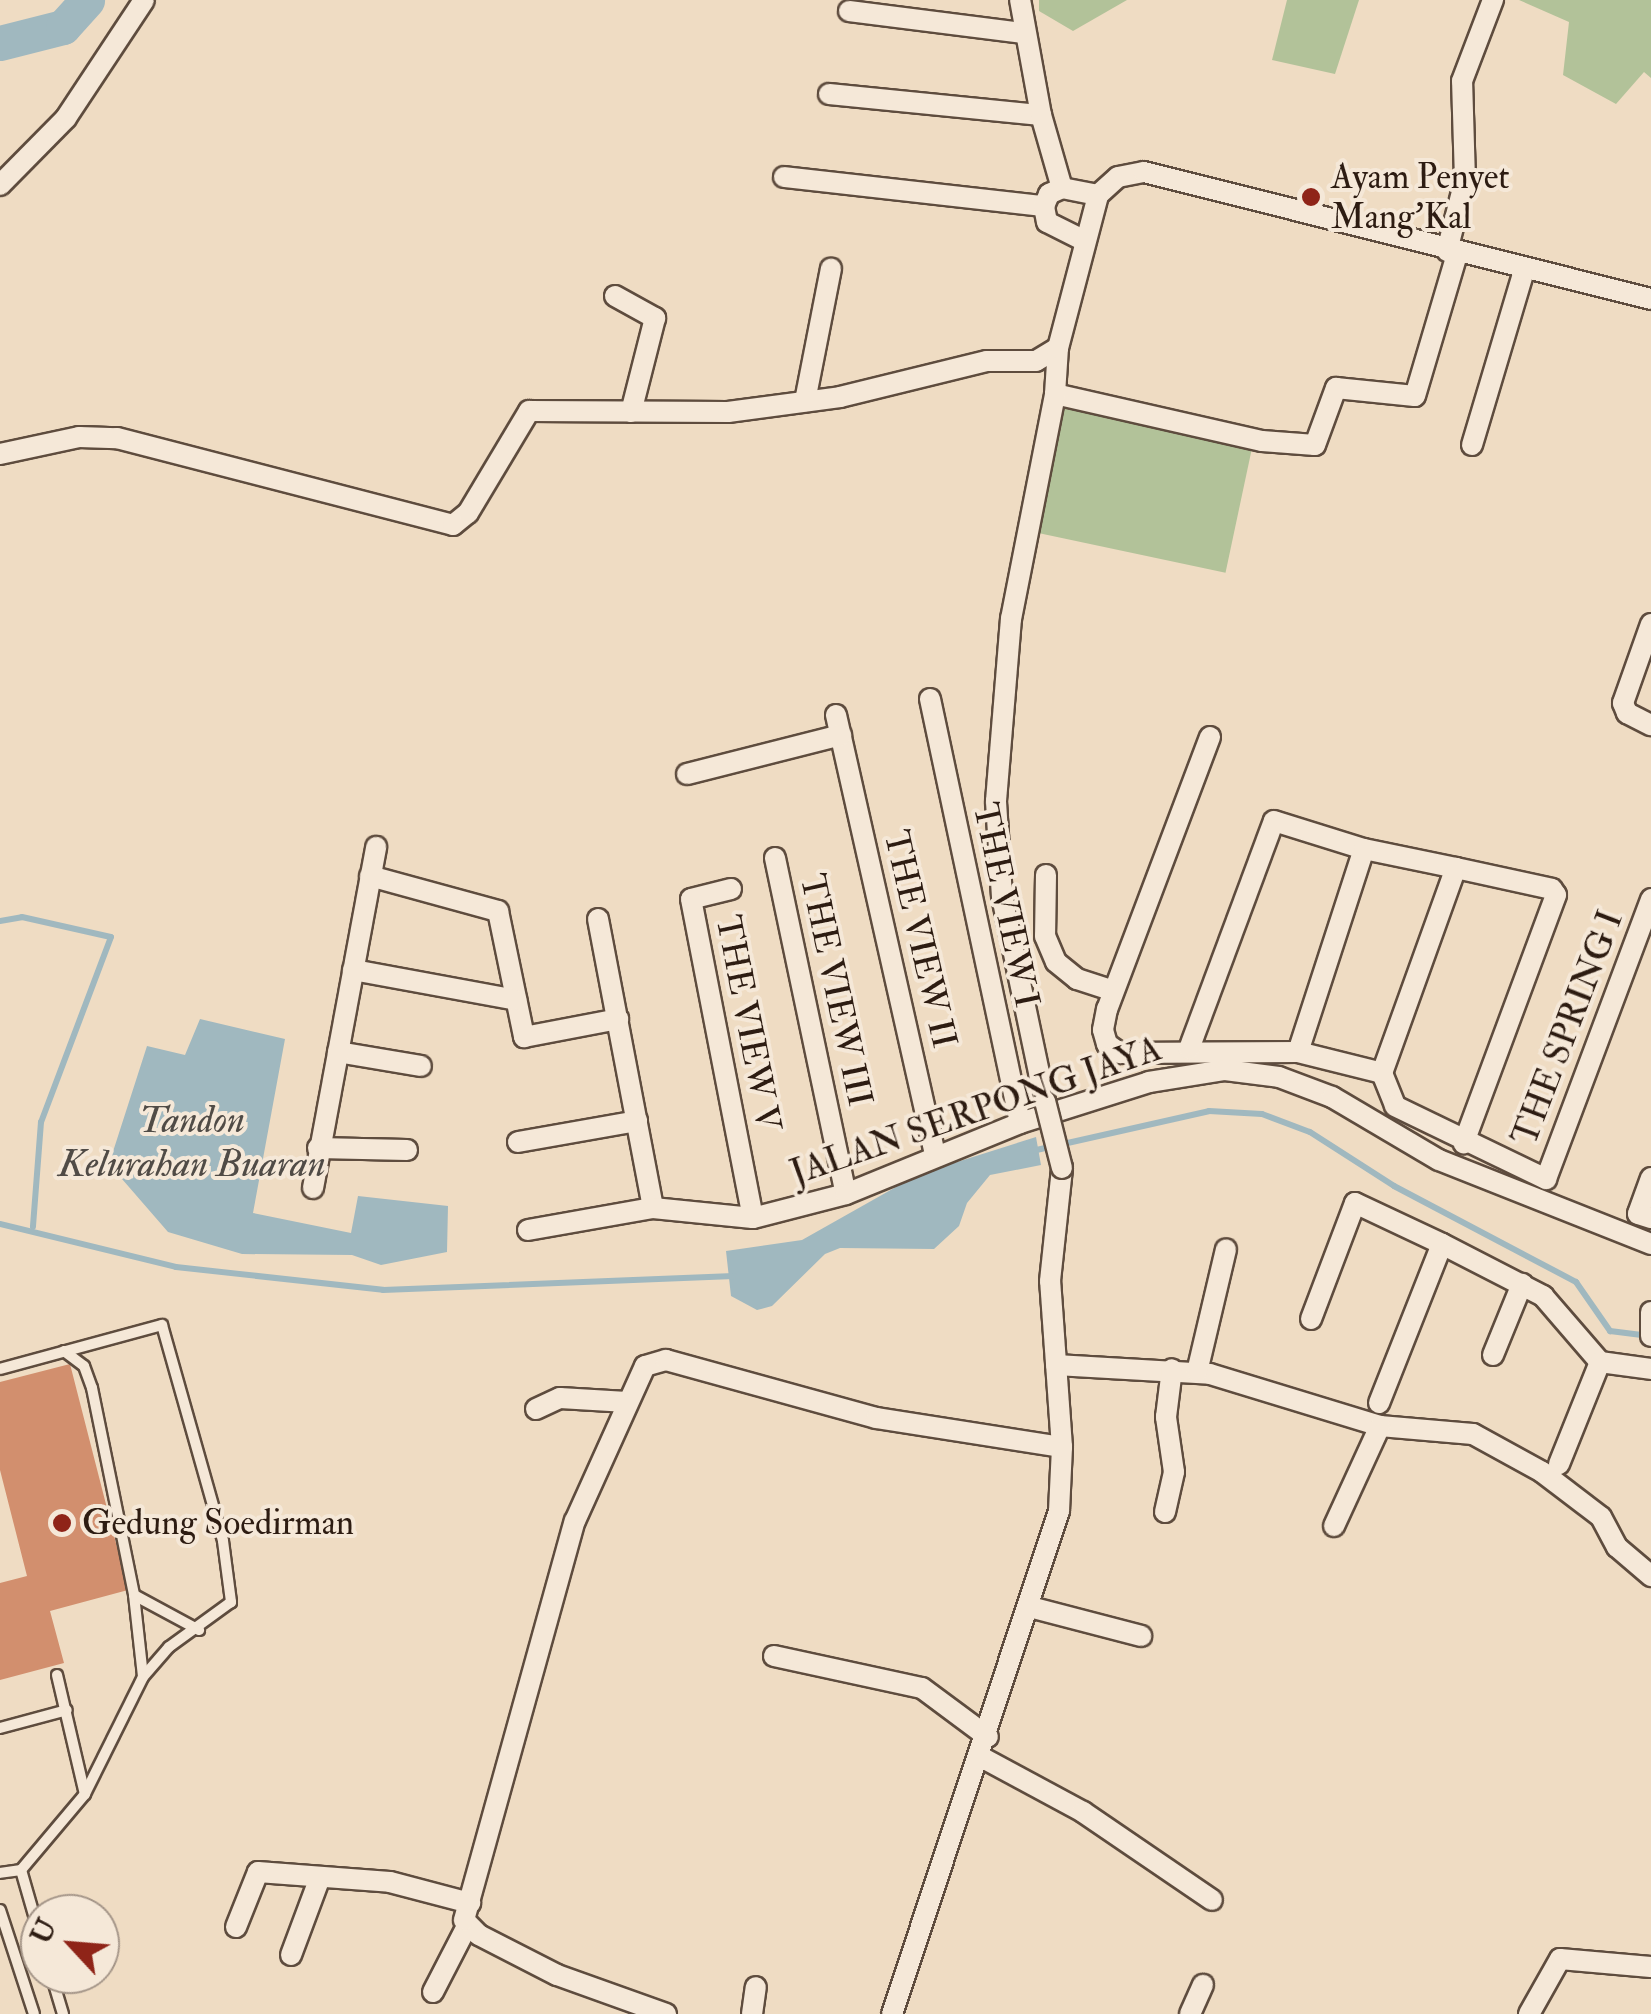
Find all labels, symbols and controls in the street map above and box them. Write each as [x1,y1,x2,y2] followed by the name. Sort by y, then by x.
[1331,156,1510,238] place label: Ayam Penyet Mang'Kal
[1300,186,1322,208] marker: Ayam Penyet Mang'Kal
[964,799,1048,1011] street label: THE VIEW I
[875,826,965,1052] street label: THE VIEW II
[791,870,881,1110] street label: THE VIEW III
[1504,905,1632,1151] street label: THE SPRING I
[707,912,789,1134] street label: THE VIEW V
[785,1028,1167,1194] street label: JALAN SERPONG JAYA
[58,1098,326,1188] water label: Tandon Kelurahan Buaran
[82,1502,354,1544] place label: Gedung Soedirman
[51,1512,73,1534] marker: Gedung Soedirman
[20,1894,120,1994] north arrow
[24,1913,65,1950] text: U

